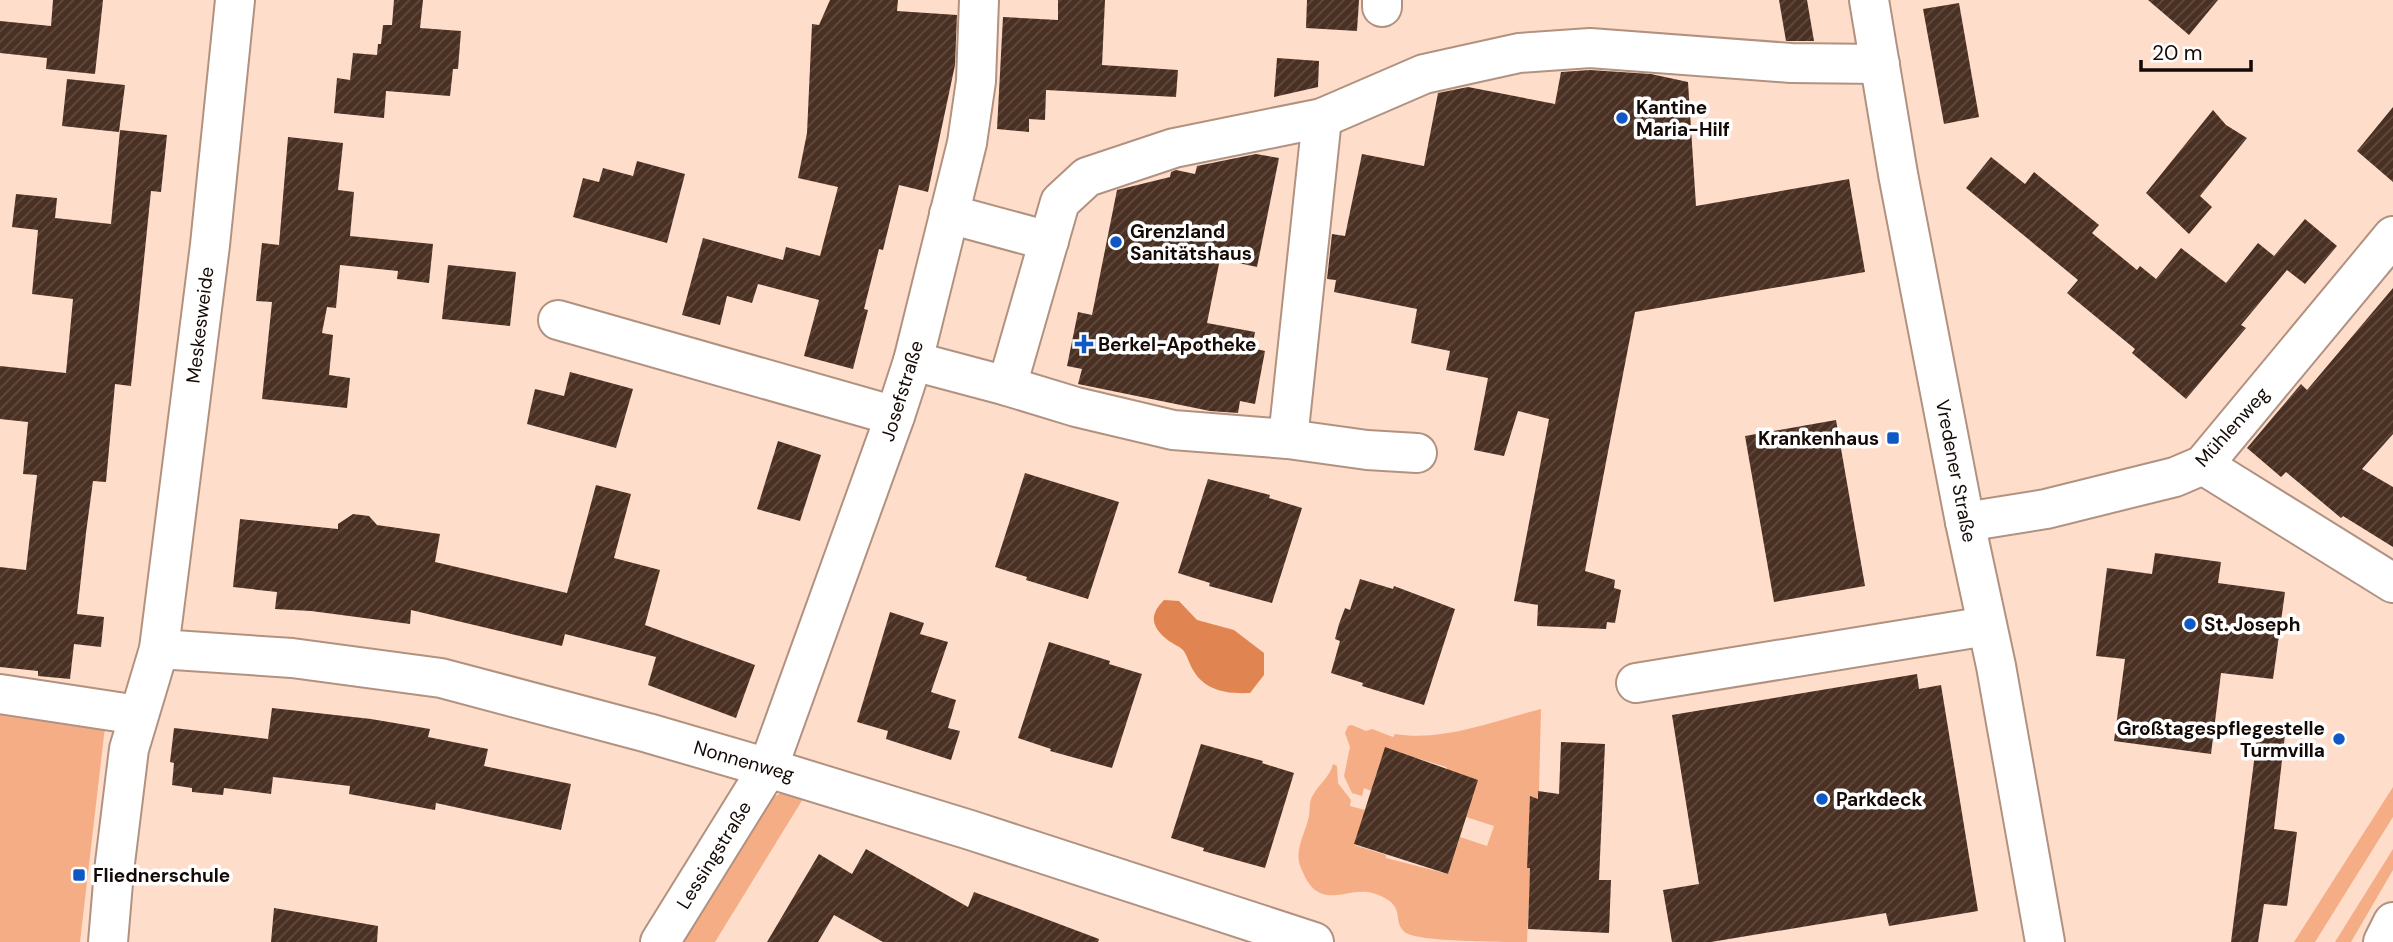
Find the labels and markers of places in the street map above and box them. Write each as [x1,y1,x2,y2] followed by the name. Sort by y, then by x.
[1636,95,1730,142] place label: Kantine Maria-Hilf
[1614,110,1630,126] marker: Kantine Maria-Hilf
[1130,219,1252,266] place label: Grenzland Sanitätshaus
[1108,234,1124,250] marker: Grenzland Sanitätshaus
[1098,332,1257,357] place label: Berkel-Apotheke
[1076,336,1092,352] marker: Berkel-Apotheke
[1758,426,1879,451] place label: Krankenhaus
[1885,430,1901,446] marker: Krankenhaus
[2204,612,2301,637] place label: St. Joseph
[2182,616,2198,632] marker: St. Joseph
[2117,716,2325,763] place label: Großtagespflegestelle Turmvilla
[2331,731,2347,747] marker: Großtagespflegestelle Turmvilla
[1836,787,1923,812] place label: Parkdeck
[1814,791,1830,807] marker: Parkdeck
[93,863,230,888] place label: Fliednerschule
[71,867,87,883] marker: Fliednerschule

